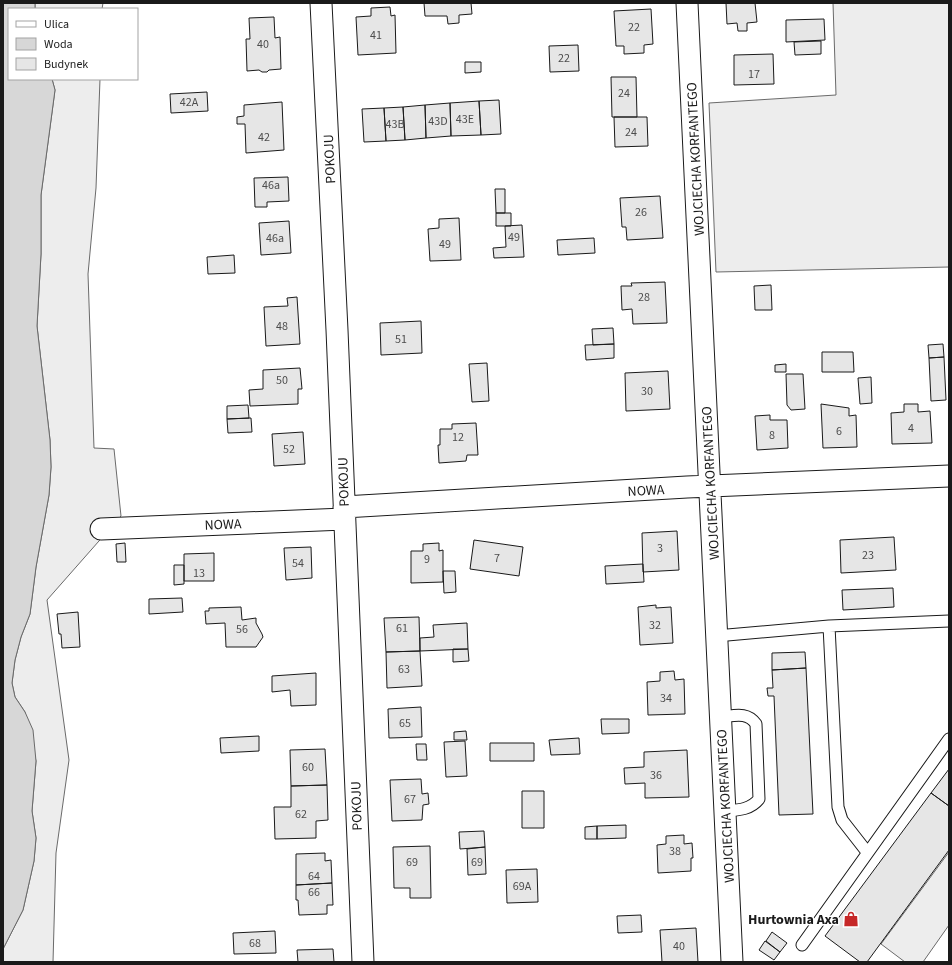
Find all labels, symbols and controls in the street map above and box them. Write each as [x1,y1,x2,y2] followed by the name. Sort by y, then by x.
[8,8,138,80] legend
[44,16,69,33] text: Ulica
[628,19,640,36] house number: 22
[370,27,382,44] house number: 41
[44,36,73,53] text: Woda
[257,36,269,53] house number: 40
[558,50,570,67] house number: 22
[44,56,88,73] text: Budynek
[748,66,760,83] house number: 17
[682,82,710,236] street label: WOJCIECHA KORFANTEGO
[618,85,630,102] house number: 24
[180,94,199,111] house number: 42A
[456,111,474,128] house number: 43E
[428,113,448,130] house number: 43D
[386,116,404,133] house number: 43B
[625,124,637,141] house number: 24
[258,129,270,146] house number: 42
[319,134,341,184] street label: POKOJU
[262,177,280,194] house number: 46a
[635,204,647,221] house number: 26
[508,229,520,246] house number: 49
[266,230,284,247] house number: 46a
[439,236,451,253] house number: 49
[638,289,650,306] house number: 28
[276,318,288,335] house number: 48
[395,331,407,348] house number: 51
[276,372,288,389] house number: 50
[641,383,653,400] house number: 30
[697,406,725,560] street label: WOJCIECHA KORFANTEGO
[908,420,914,437] house number: 4
[836,423,842,440] house number: 6
[769,427,775,444] house number: 8
[452,429,464,446] house number: 12
[283,441,295,458] house number: 52
[333,457,355,507] street label: POKOJU
[627,480,665,502] street label: NOWA
[204,514,242,536] street label: NOWA
[657,540,663,557] house number: 3
[862,547,874,564] house number: 23
[494,550,500,567] house number: 7
[424,551,430,568] house number: 9
[292,555,304,572] house number: 54
[193,565,205,582] house number: 13
[649,617,661,634] house number: 32
[396,620,408,637] house number: 61
[236,621,248,638] house number: 56
[398,661,410,678] house number: 63
[660,690,672,707] house number: 34
[399,715,411,732] house number: 65
[712,729,740,883] street label: WOJCIECHA KORFANTEGO
[302,759,314,776] house number: 60
[650,767,662,784] house number: 36
[346,781,368,831] street label: POKOJU
[404,791,416,808] house number: 67
[295,806,307,823] house number: 62
[669,843,681,860] house number: 38
[406,854,418,871] house number: 69
[471,854,483,871] house number: 69
[308,868,320,885] house number: 64
[513,878,532,895] house number: 69A
[308,884,320,901] house number: 66
[748,910,839,930] place label: Hurtownia Axa
[842,910,860,928] shop icon: Hurtownia Axa
[249,935,261,952] house number: 68
[673,938,685,955] house number: 40

